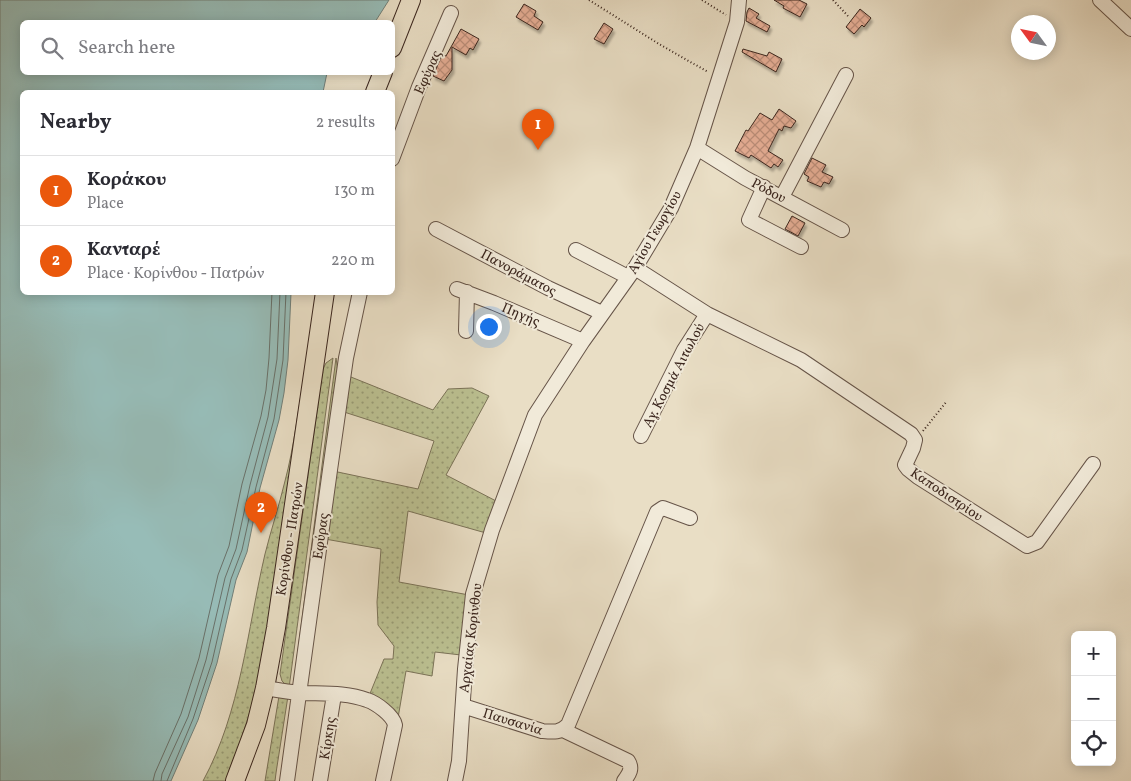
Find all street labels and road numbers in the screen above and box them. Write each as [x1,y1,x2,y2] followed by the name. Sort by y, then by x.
[410,47,447,98] street label: Εφύρας
[748,174,789,208] street label: Ρόδου
[624,187,687,278] street label: Αγίου Γεωργίου
[477,245,560,301] street label: Πανοράματος
[498,299,543,332] street label: Πηγής
[639,320,710,431] street label: Αγ. Κοσμά Αιτωλού
[906,464,986,527] street label: Καποδιστρίου
[272,481,309,597] street label: Κορίνθου - Πατρών
[309,512,334,561] street label: Εφύρας
[455,582,488,694] street label: Αρχαίας Κορίνθου
[480,704,545,741] street label: Παυσανία
[316,715,341,761] street label: Κίρκης

